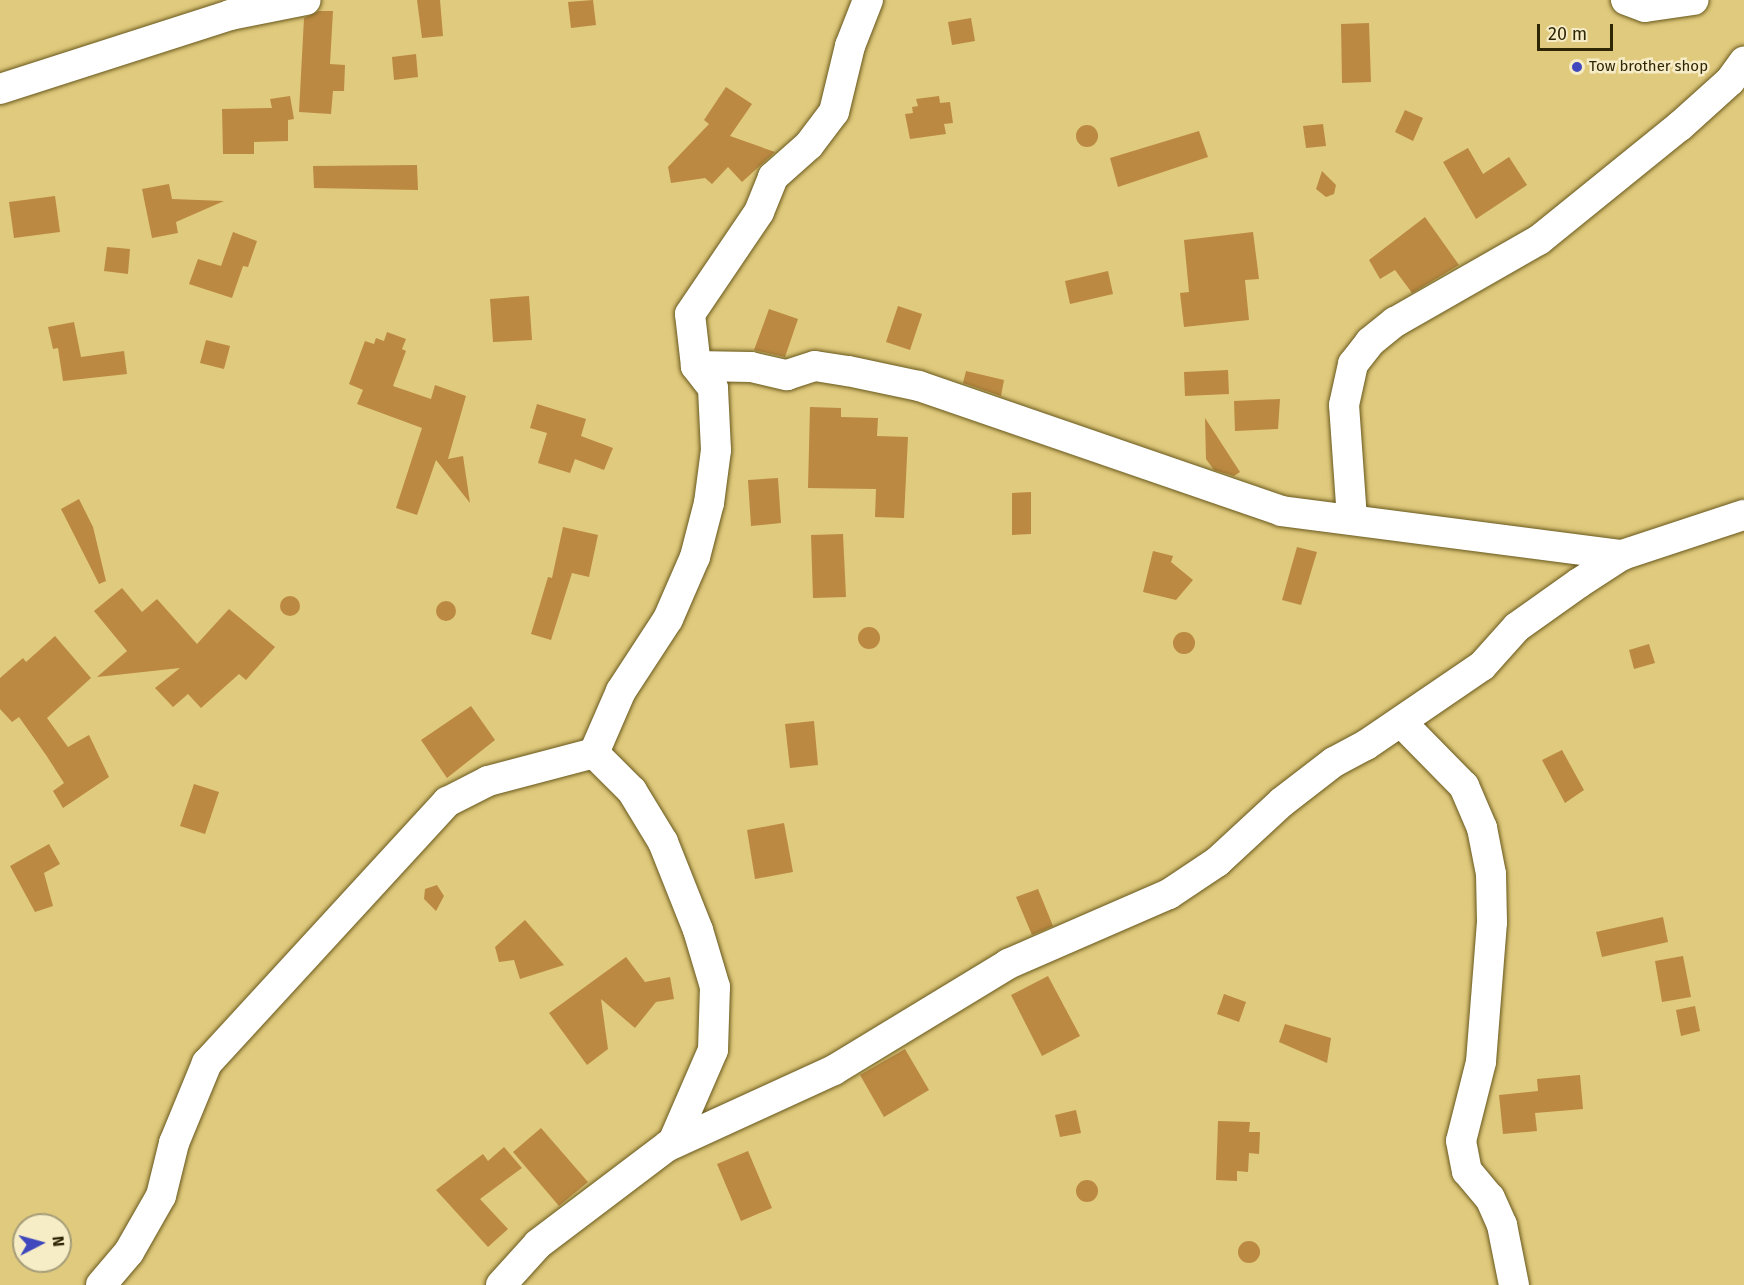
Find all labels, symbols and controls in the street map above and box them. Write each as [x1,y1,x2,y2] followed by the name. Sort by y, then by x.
[1540,12,1616,50] scale bar
[1548,23,1587,45] text: 20 m
[1589,58,1708,76] place label: Tow brother shop
[1570,60,1584,74] marker: Tow brother shop
[12,1213,72,1273] north arrow
[48,1235,68,1248] text: N

